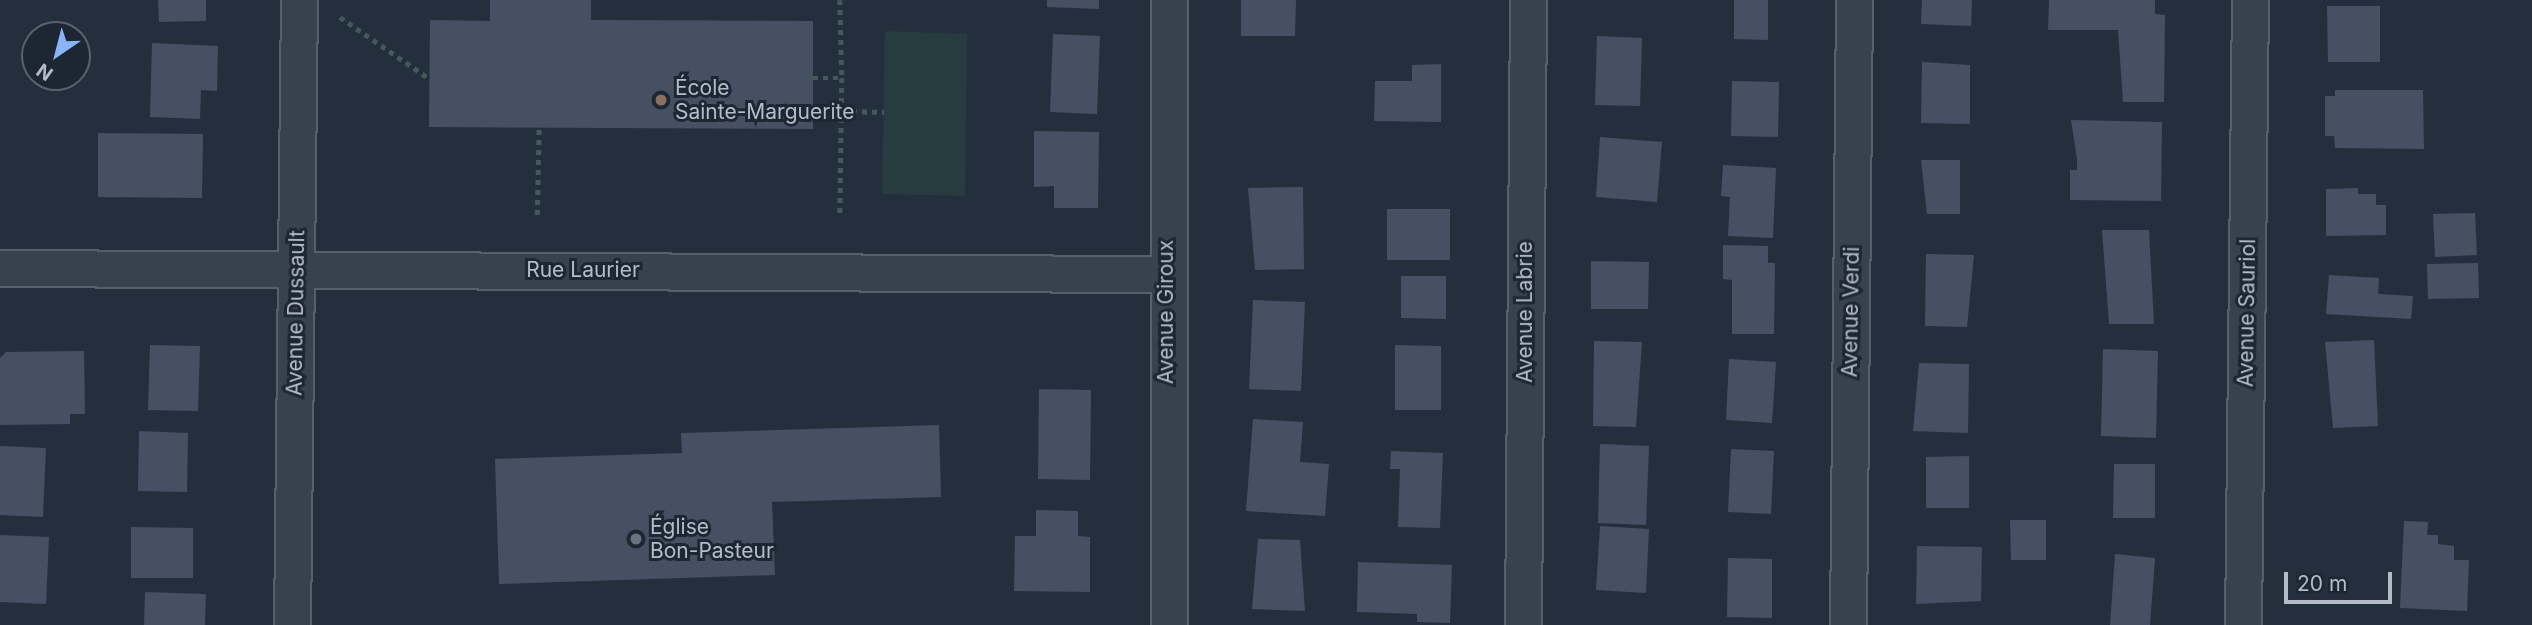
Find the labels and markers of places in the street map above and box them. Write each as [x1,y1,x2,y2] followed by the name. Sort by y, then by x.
[675,75,854,125] place label: École Sainte-Marguerite
[653,92,669,108] marker: École Sainte-Marguerite
[650,514,774,564] place label: Église Bon-Pasteur
[628,531,644,547] marker: Église Bon-Pasteur

